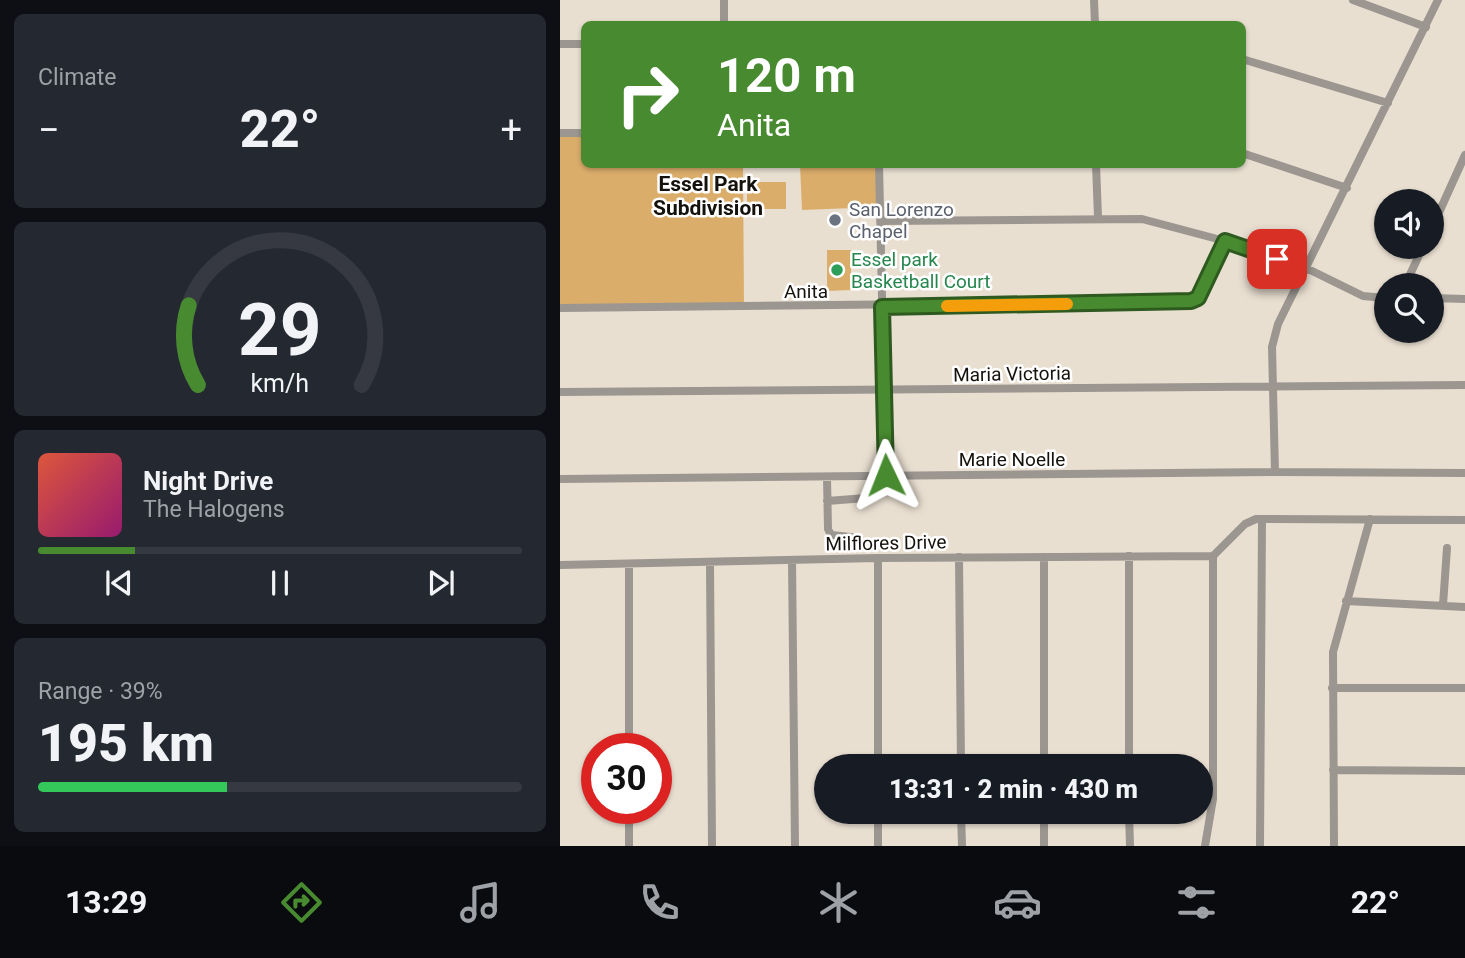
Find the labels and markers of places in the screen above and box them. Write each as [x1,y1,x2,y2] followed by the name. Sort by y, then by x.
[849,198,954,243] place label: San Lorenzo Chapel
[827,212,843,228] marker: San Lorenzo Chapel
[1247,229,1307,289] pin
[851,248,990,293] place label: Essel park Basketball Court
[829,262,845,278] marker: Essel park Basketball Court

